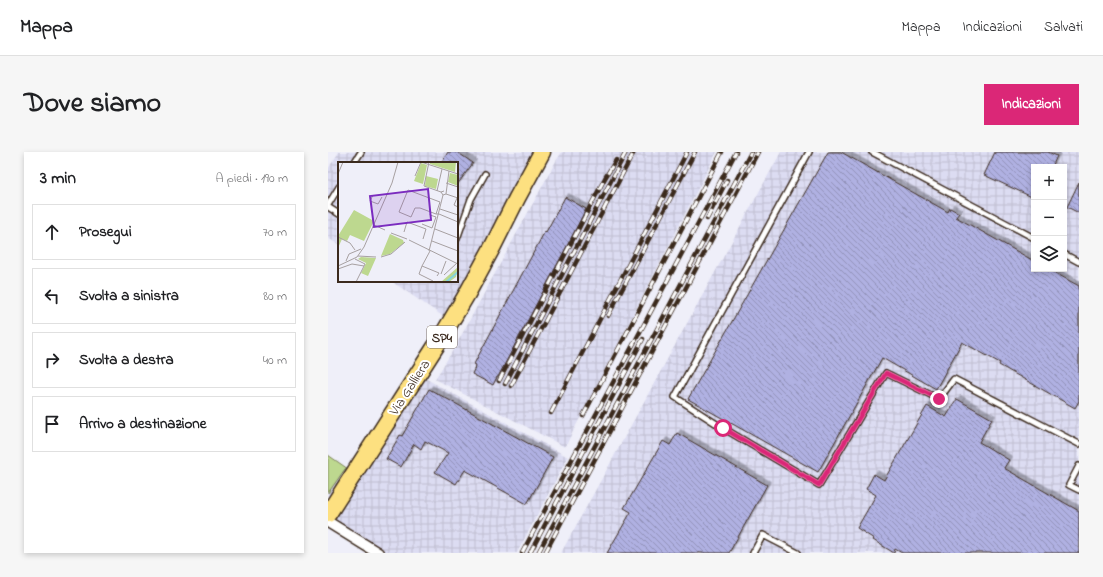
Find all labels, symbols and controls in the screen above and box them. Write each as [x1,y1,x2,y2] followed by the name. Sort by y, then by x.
[20,14,73,41] text: Mappa
[902,17,940,38] text: Mappa
[962,17,1022,38] text: Indicazioni
[1044,17,1083,38] text: Salvati
[24,84,161,125] text: Dove siamo
[984,84,1079,125] button: Indicazioni
[338,162,458,282] inset map
[1031,164,1067,272] map controls
[1031,164,1067,200] button: +
[40,166,76,191] text: 3 min
[216,169,288,188] text: A piedi · 190 m
[1031,200,1067,236] button: −
[41,221,63,243] icon: ahead
[79,221,132,243] text: Prosegui
[263,223,287,242] text: 70 m
[1031,236,1067,272] button: layers
[41,285,63,307] icon: left
[79,285,179,307] text: Svolta a sinistra
[263,287,287,306] text: 80 m
[427,326,457,348] road number: SP4
[41,349,63,371] icon: right
[79,349,174,371] text: Svolta a destra
[263,351,287,370] text: 40 m
[384,356,436,421] street label: Via Galliera
[930,390,948,408] route end
[41,413,63,435] icon: arrive
[79,413,206,435] text: Arrivo a destinazione
[714,419,732,437] route start

